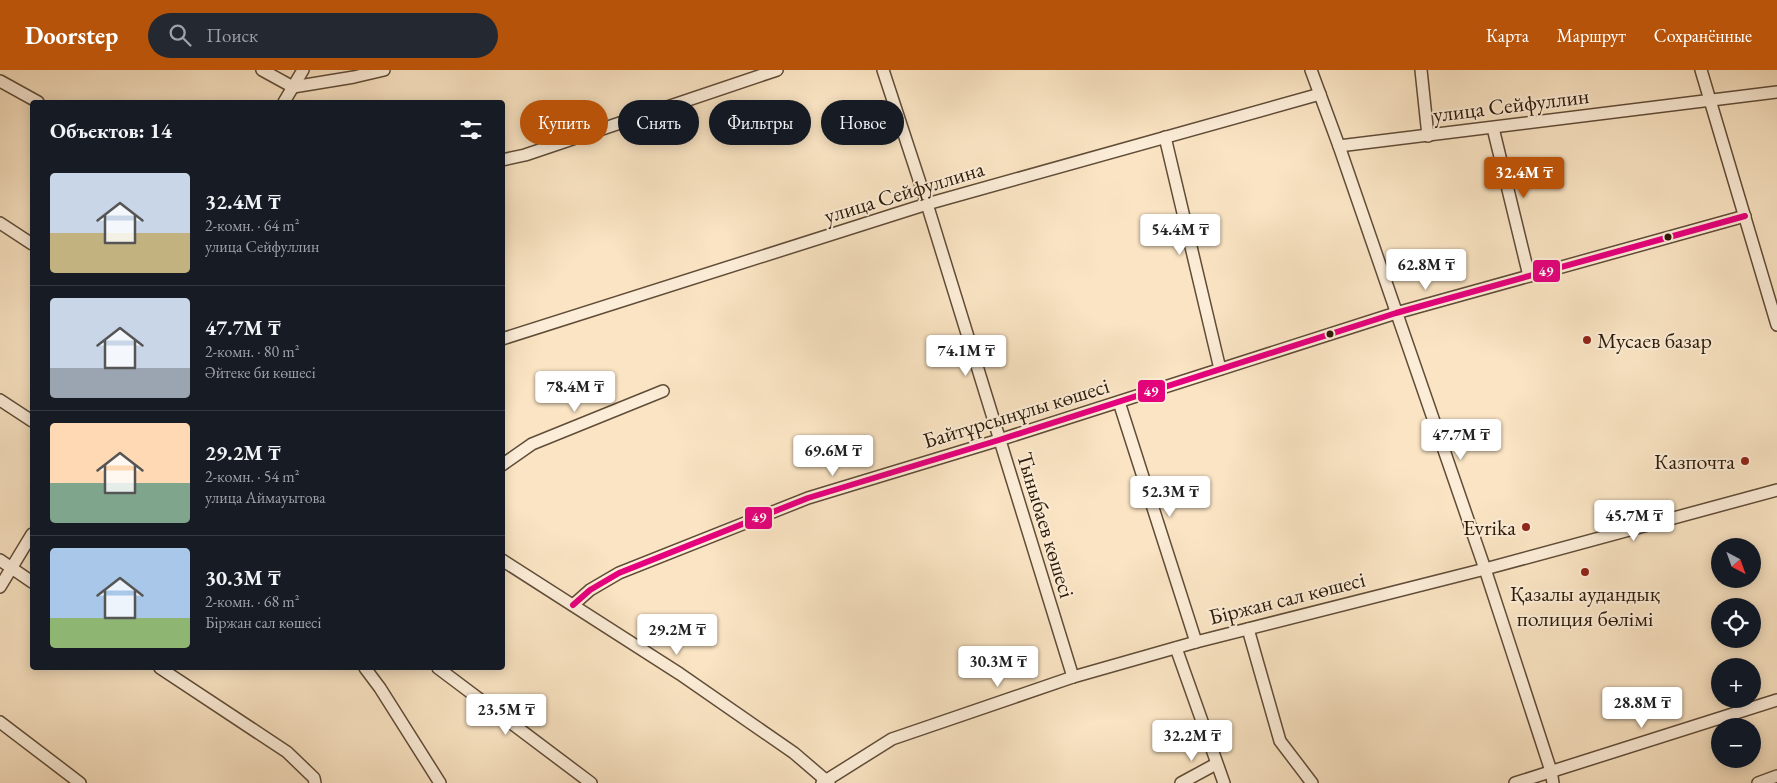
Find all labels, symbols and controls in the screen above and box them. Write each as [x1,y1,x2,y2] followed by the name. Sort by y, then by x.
[148,13,498,58] search box
[25,20,118,51] text: Doorstep
[166,21,194,49] icon: search
[206,23,258,48] text: Поиск
[1486,24,1529,47] text: Карта
[1557,24,1626,47] text: Маршрут
[1654,24,1752,47] text: Сохранённые
[1431,81,1591,129] street label: улица Сейфуллин
[520,100,608,145] chip: Купить
[618,100,699,145] chip: Снять
[709,100,811,145] chip: Фильтры
[821,100,904,145] chip: Новое
[457,116,485,144] icon: filters
[50,117,172,144] text: Объектов: 14
[820,154,988,230] street label: улица Сейфуллина
[1478,156,1570,199] pin: 32.4M ₸
[1495,162,1553,183] text: 32.4M ₸
[205,188,281,215] text: 32.4M ₸
[90,193,150,253] icon: home
[1134,214,1226,256] pin: 54.4M ₸
[205,215,300,236] text: 2-комн. · 64 m²
[1151,219,1209,240] text: 54.4M ₸
[1663,232,1673,242] unlabelled marker
[205,236,319,257] text: улица Сейфуллин
[1380,248,1472,291] pin: 62.8M ₸
[1397,254,1455,275] text: 62.8M ₸
[1532,259,1561,283] line badge: 49
[1539,262,1554,280] text: 49
[205,314,281,341] text: 47.7M ₸
[90,318,150,378] icon: home
[1597,326,1712,355] place label: Мусаев базар
[1325,329,1335,339] unlabelled marker
[920,334,1012,377] pin: 74.1M ₸
[1581,334,1593,346] marker: Мусаев базар
[937,340,995,361] text: 74.1M ₸
[205,341,300,362] text: 2-комн. · 80 m²
[205,362,316,383] text: Әйтеке би көшесі
[529,370,621,413] pin: 78.4M ₸
[919,371,1113,455] street label: Байтұрсынұлы көшесі
[546,376,604,397] text: 78.4M ₸
[1137,379,1166,403] line badge: 49
[1144,382,1159,400] text: 49
[1415,418,1507,461] pin: 47.7M ₸
[1432,424,1490,445] text: 47.7M ₸
[787,434,879,477] pin: 69.6M ₸
[205,439,281,466] text: 29.2M ₸
[804,440,862,461] text: 69.6M ₸
[90,443,150,503] icon: home
[1654,447,1735,476] place label: Казпочта
[1010,449,1082,601] street label: Тыныбаев көшесі
[1739,455,1751,467] marker: Казпочта
[205,466,300,487] text: 2-комн. · 54 m²
[1124,476,1216,518] pin: 52.3M ₸
[1141,481,1199,502] text: 52.3M ₸
[205,487,326,508] text: улица Аймауытова
[1588,500,1680,542] pin: 45.7M ₸
[1605,505,1663,526] text: 45.7M ₸
[744,506,773,530] line badge: 49
[752,508,767,526] text: 49
[1463,513,1516,542] place label: Evrika
[1520,521,1532,533] marker: Evrika
[1711,538,1761,588] north arrow
[1711,538,1761,768] map controls
[205,564,281,591] text: 30.3M ₸
[1206,565,1368,631] street label: Біржан сал көшесі
[1579,566,1591,578] marker: Қазалы аудандық полиция бөлімі
[90,568,150,628] icon: home
[1510,579,1661,633] place label: Қазалы аудандық полиция бөлімі
[205,591,300,612] text: 2-комн. · 68 m²
[1711,598,1761,648] button: locate
[205,612,322,633] text: Біржан сал көшесі
[631,614,723,656] pin: 29.2M ₸
[648,619,706,640] text: 29.2M ₸
[952,646,1044,688] pin: 30.3M ₸
[969,651,1027,672] text: 30.3M ₸
[1711,658,1761,708] button: +
[1596,686,1688,729] pin: 28.8M ₸
[1613,692,1671,713] text: 28.8M ₸
[460,694,552,736] pin: 23.5M ₸
[477,699,535,720] text: 23.5M ₸
[1711,718,1761,768] button: −
[1146,720,1238,762] pin: 32.2M ₸
[1163,725,1221,746] text: 32.2M ₸

